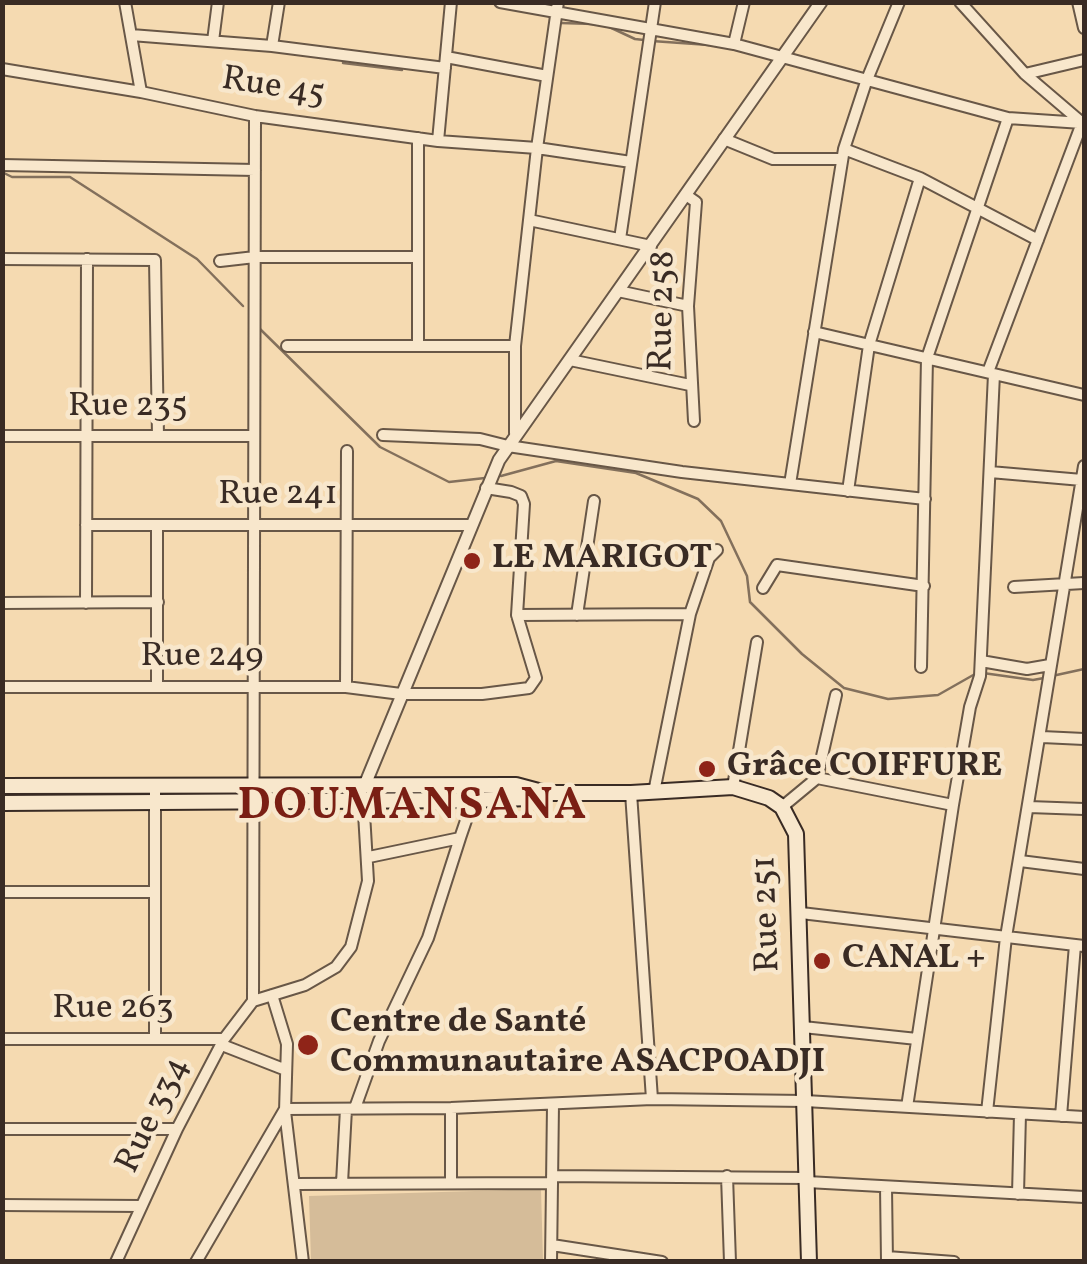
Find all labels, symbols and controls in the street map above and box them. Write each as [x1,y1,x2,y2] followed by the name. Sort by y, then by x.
[218,60,328,118] street label: Rue 45
[643,250,687,372] street label: Rue 258
[68,388,188,430] street label: Rue 235
[218,476,338,518] street label: Rue 241
[492,540,712,582] place label: LE MARIGOT
[461,550,483,572] marker: LE MARIGOT
[140,638,264,680] street label: Rue 249
[727,748,1002,790] place label: Grâce COIFFURE
[696,758,718,780] marker: Grâce COIFFURE
[238,783,588,837] district label: DOUMANSANA
[746,855,792,973] street label: Rue 251
[842,940,985,982] place label: CANAL +
[811,950,833,972] marker: CANAL +
[52,990,174,1032] street label: Rue 263
[330,1004,825,1086] place label: Centre de Santé Communautaire ASACPOADJI
[295,1032,321,1058] marker: Centre de Santé Communautaire ASACPOADJI
[109,1051,201,1181] street label: Rue 334

